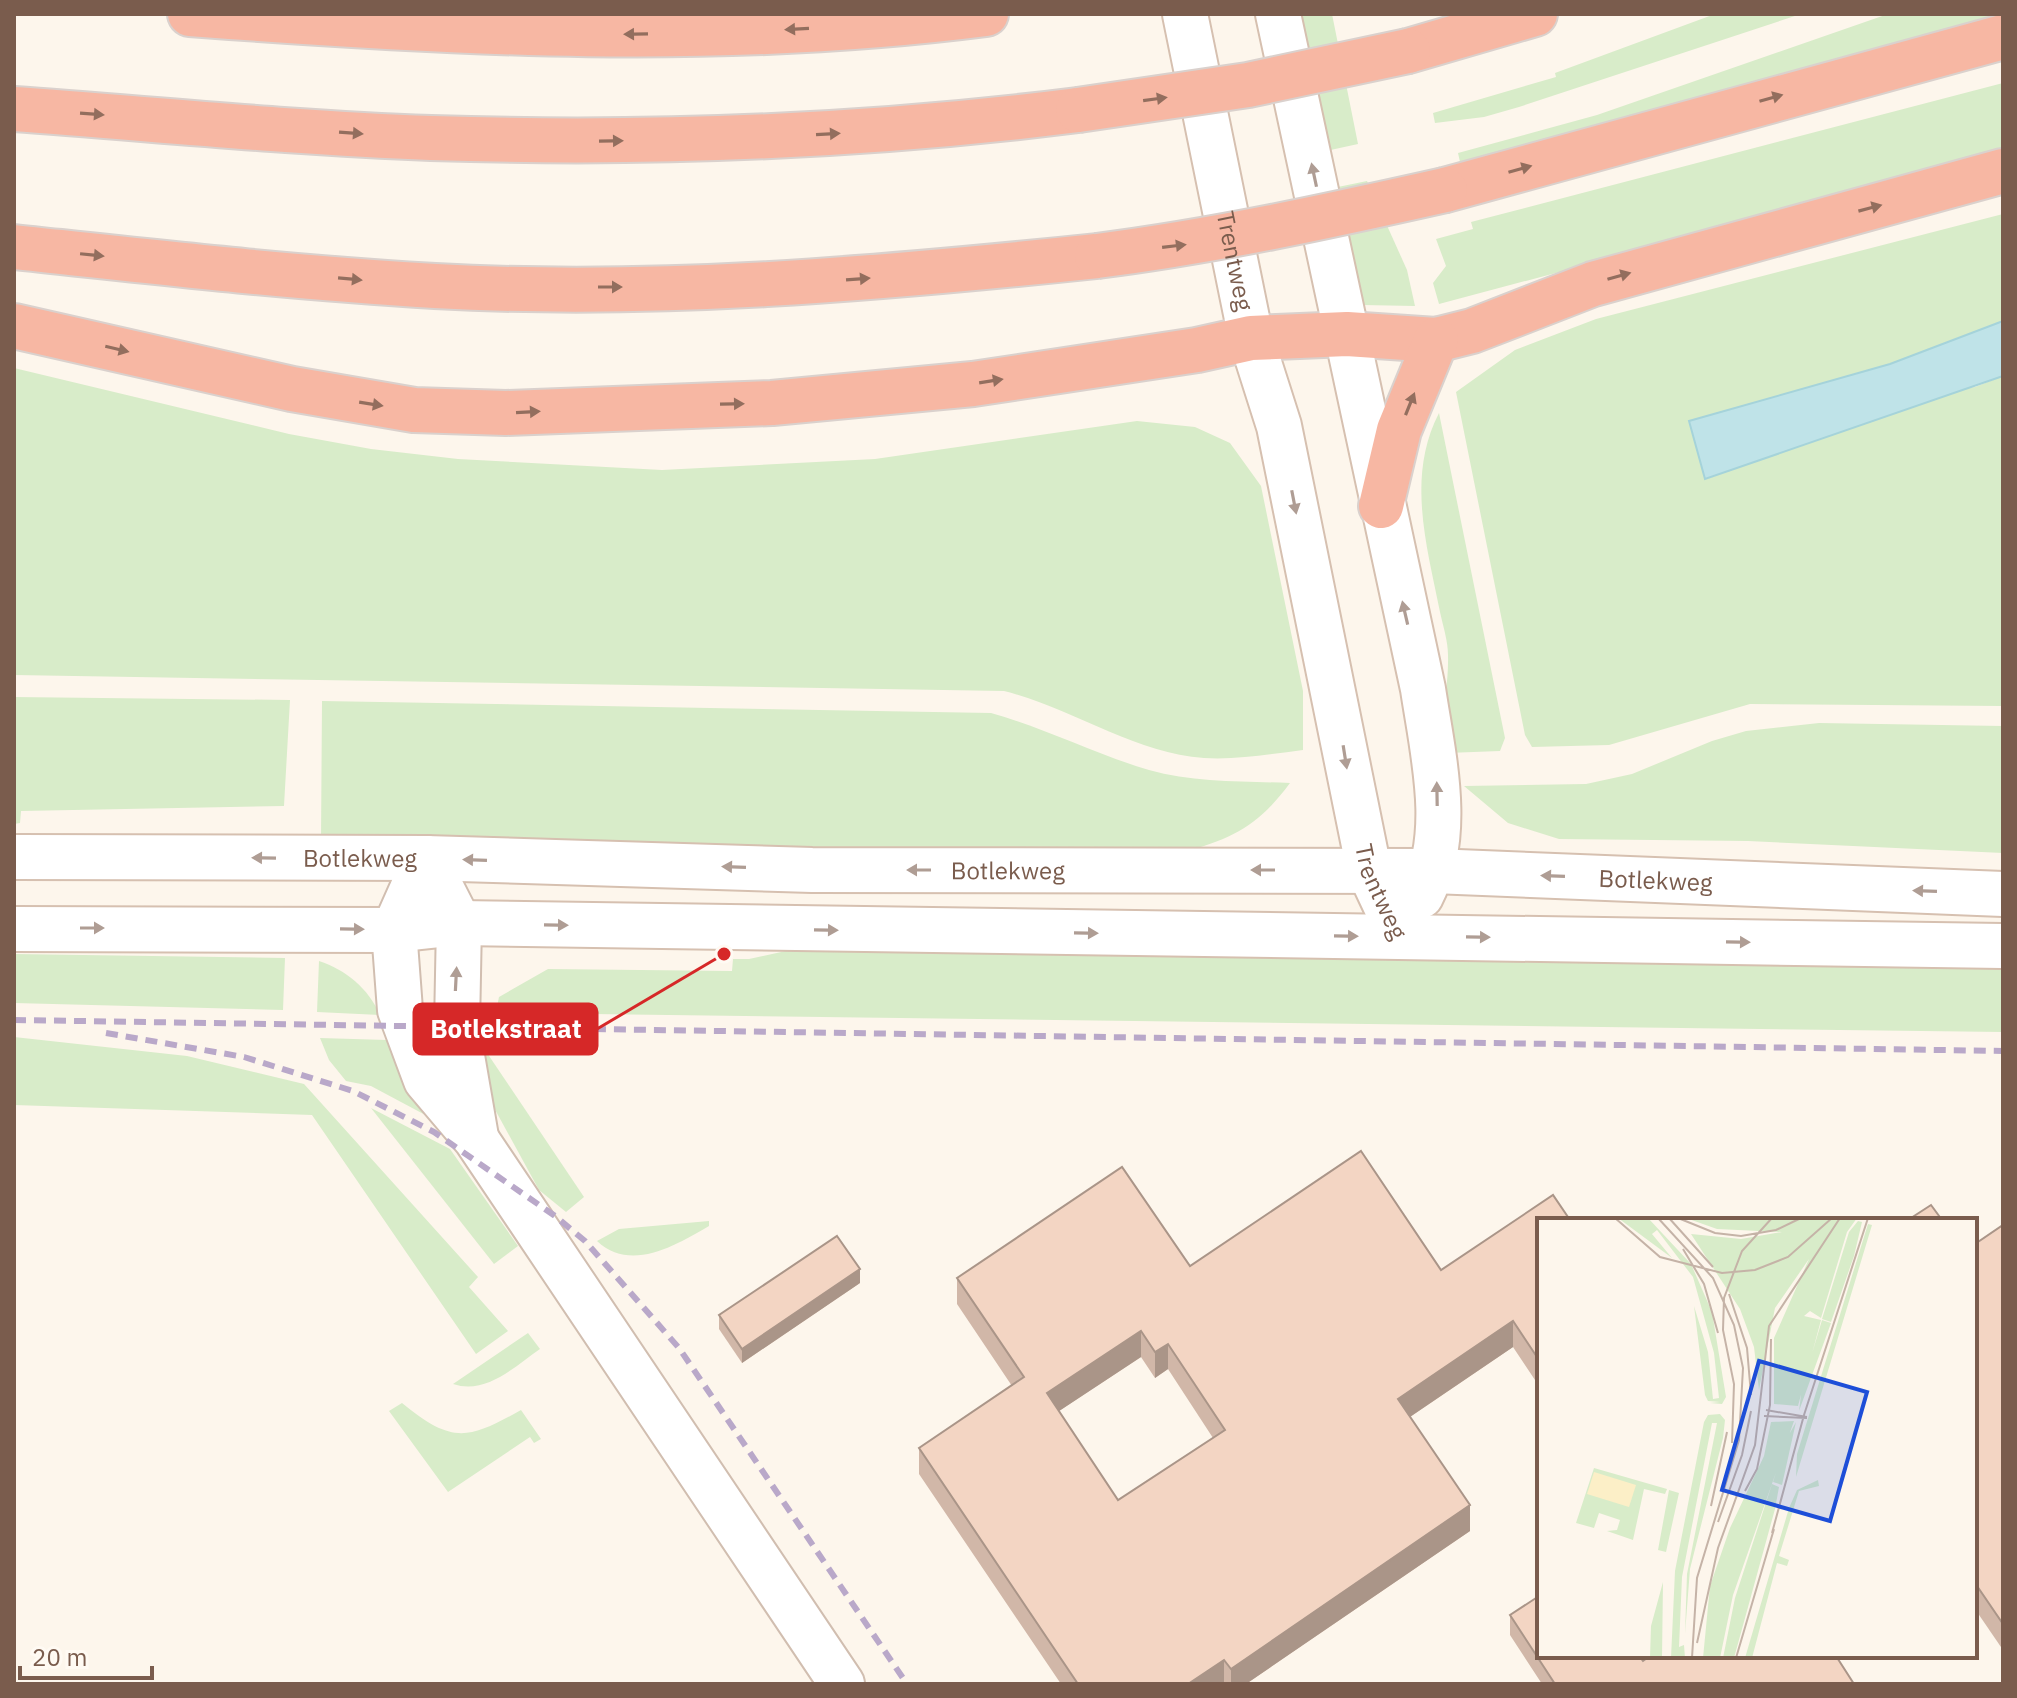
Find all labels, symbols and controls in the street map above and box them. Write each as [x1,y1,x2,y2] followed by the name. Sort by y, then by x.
[784,23,809,36] one-way arrow
[623,28,648,40] one-way arrow
[1143,92,1168,105] one-way arrow
[1758,92,1783,104] one-way arrow
[80,108,105,121] one-way arrow
[339,127,364,140] one-way arrow
[816,127,841,140] one-way arrow
[599,134,624,147] one-way arrow
[1509,162,1533,175] one-way arrow
[1307,163,1320,188] one-way arrow
[1858,201,1883,213] one-way arrow
[1210,208,1261,314] street label: Trentweg
[1162,239,1187,252] one-way arrow
[79,249,104,262] one-way arrow
[1607,270,1632,282] one-way arrow
[338,273,363,286] one-way arrow
[846,273,871,286] one-way arrow
[598,281,623,293] one-way arrow
[105,343,130,356] one-way arrow
[978,374,1003,387] one-way arrow
[1403,392,1416,416] one-way arrow
[720,397,745,410] one-way arrow
[359,399,384,411] one-way arrow
[515,405,540,418] one-way arrow
[1288,490,1301,515] one-way arrow
[1398,600,1411,625] one-way arrow
[1339,745,1351,770] one-way arrow
[1430,780,1443,806] one-way arrow
[1348,841,1415,944] street label: Trentweg
[303,842,417,874] street label: Botlekweg
[251,852,276,864] one-way arrow
[462,853,487,866] one-way arrow
[951,854,1065,886] street label: Botlekweg
[721,861,746,874] one-way arrow
[1598,862,1714,898] street label: Botlekweg
[906,864,931,876] one-way arrow
[1250,864,1275,876] one-way arrow
[1540,869,1565,882] one-way arrow
[1912,884,1937,897] one-way arrow
[544,919,569,932] one-way arrow
[80,922,105,934] one-way arrow
[340,923,365,936] one-way arrow
[814,924,839,936] one-way arrow
[1074,927,1099,939] one-way arrow
[1334,930,1359,942] one-way arrow
[1466,931,1491,944] one-way arrow
[1726,936,1751,948] one-way arrow
[450,966,463,991] one-way arrow
[414,1004,597,1054] callout: Botlekstraat
[430,1011,582,1045] text: Botlekstraat
[1537,1218,1977,1658] inset map
[20,1630,152,1680] scale bar
[32,1641,87,1673] text: 20 m

